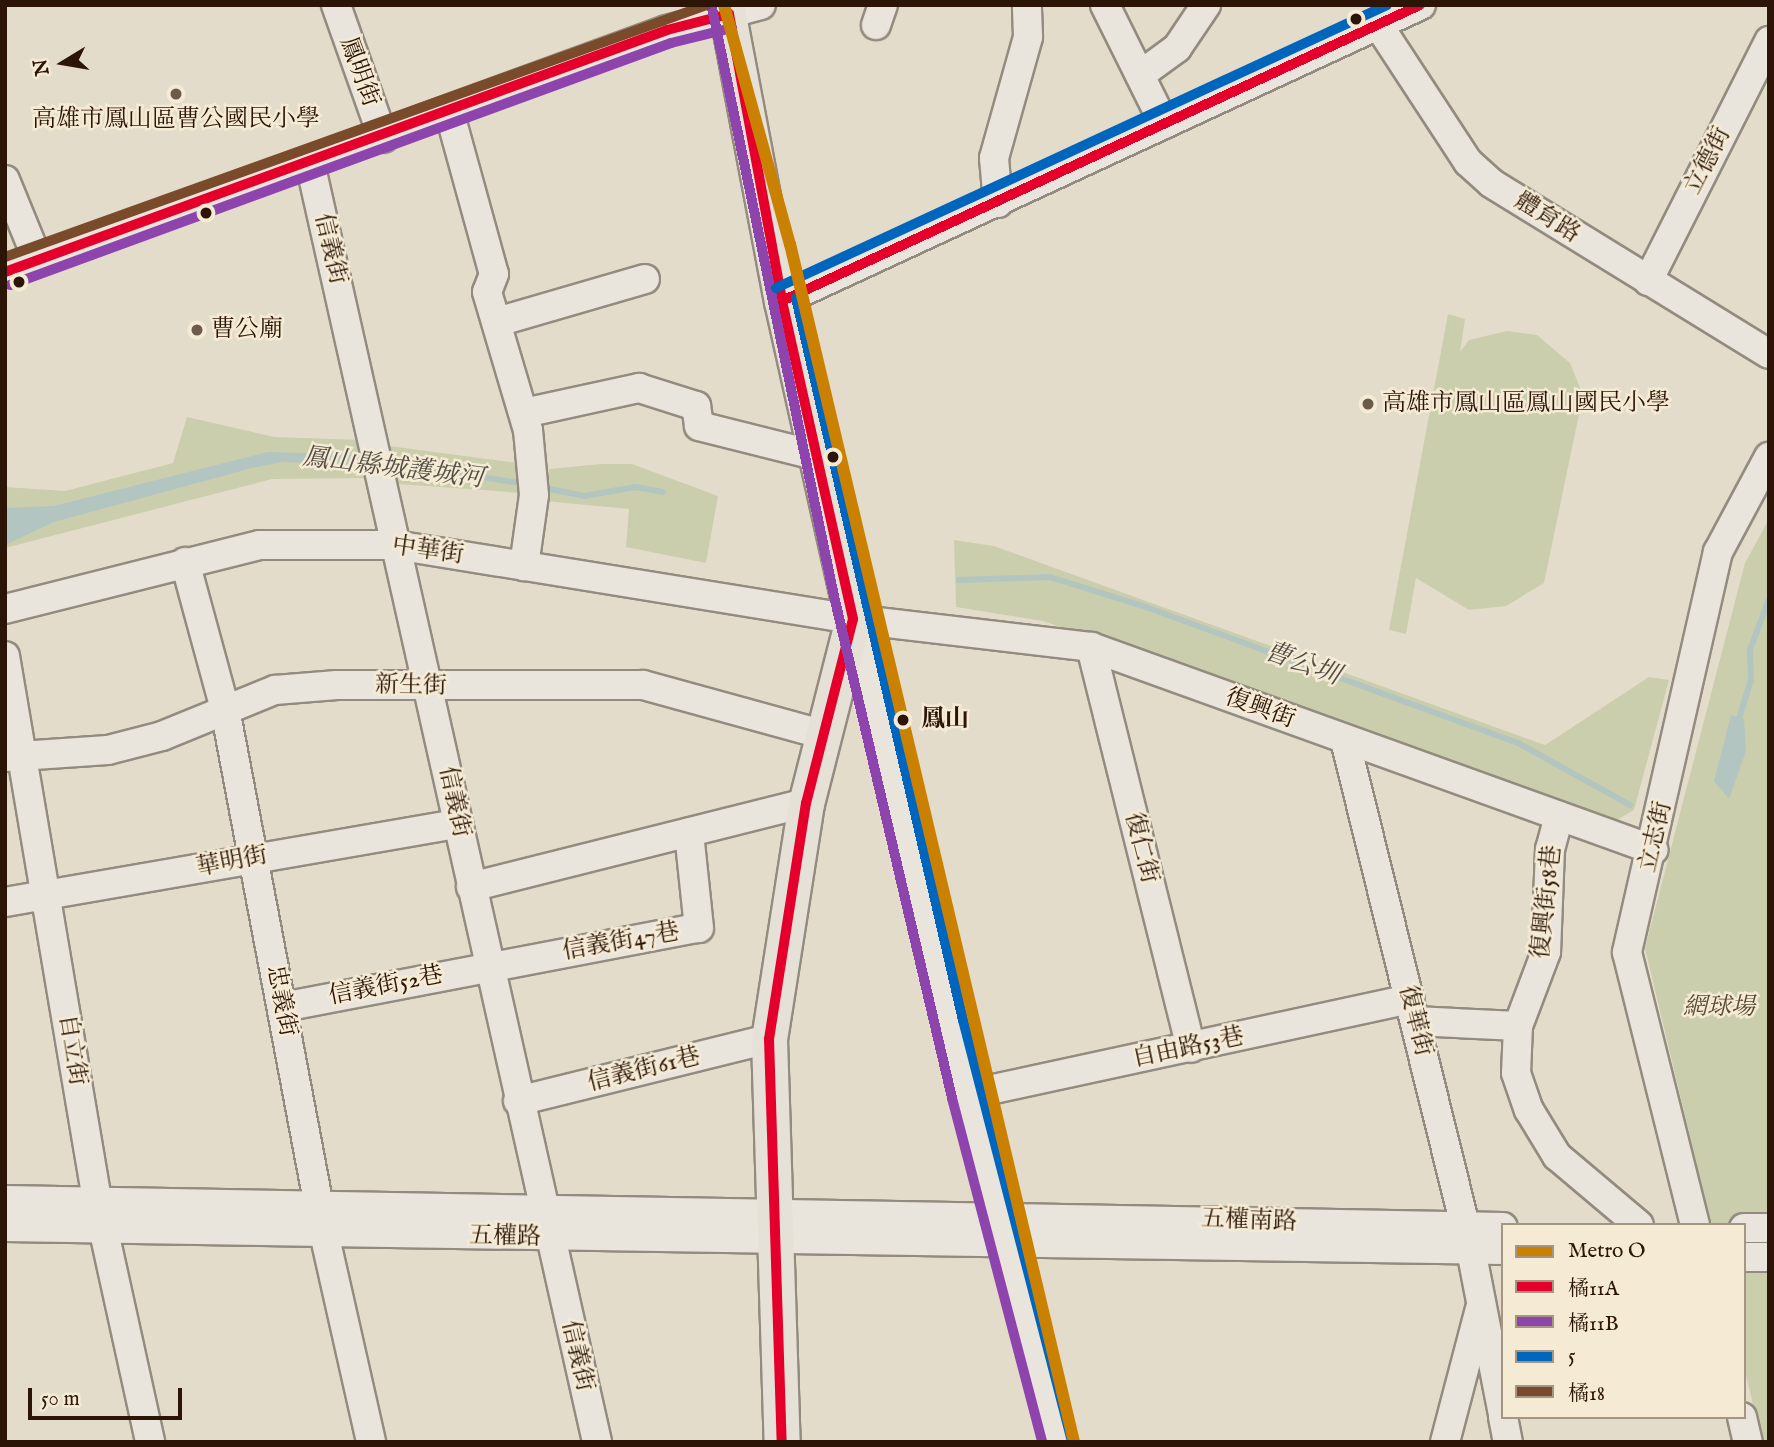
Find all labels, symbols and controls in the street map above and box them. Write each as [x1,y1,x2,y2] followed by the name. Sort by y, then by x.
[1349,12,1363,26] unlabelled marker
[28,28,98,98] north arrow
[333,33,385,111] street label: 鳳明街
[29,57,56,77] text: N
[168,86,184,102] marker: 高雄市鳳山區曹公國民小學
[32,106,320,134] place label: 高雄市鳳山區曹公國民小學
[1679,122,1737,200] street label: 立德街
[1509,187,1585,249] street label: 體育路
[199,206,213,220] unlabelled marker
[308,211,352,287] street label: 信義街
[12,275,26,289] unlabelled marker
[211,316,283,344] place label: 曹公廟
[189,322,205,338] marker: 曹公廟
[1382,390,1670,418] place label: 高雄市鳳山區鳳山國民小學
[1360,396,1376,412] marker: 高雄市鳳山區鳳山國民小學
[301,441,485,495] water label: 鳳山縣城護城河
[826,450,840,464] unlabelled marker
[390,532,466,570] street label: 中華街
[1260,636,1344,692] water label: 曹公圳
[375,671,447,701] street label: 新生街
[1221,683,1299,735] street label: 復興街
[921,706,969,734] place label: 鳳山
[891,708,915,732] marker: 鳳山
[432,764,476,840] street label: 信義街
[1634,799,1678,875] street label: 立志街
[1118,810,1164,886] street label: 復仁街
[194,841,270,883] street label: 華明街
[1527,844,1567,960] street label: 復興街58巷
[560,918,682,966] street label: 信義街47巷
[326,961,446,1011] street label: 信義街52巷
[260,963,302,1039] street label: 忠義街
[1392,983,1438,1059] street label: 復華街
[1683,994,1755,1022] park label: 網球場
[52,1012,92,1088] street label: 自立街
[1129,1022,1247,1074] street label: 自由路53巷
[585,1042,703,1098] street label: 信義街61巷
[1201,1205,1297,1237] street label: 五權南路
[469,1222,541,1252] street label: 五權路
[1501,1223,1746,1419] legend
[1568,1238,1645,1265] text: Metro O
[1568,1276,1619,1303] text: 橘11A
[1568,1311,1619,1338] text: 橘11B
[555,1318,599,1394] street label: 信義街
[1568,1343,1576,1370] text: 5
[32,1374,186,1418] scale bar
[1568,1381,1605,1408] text: 橘18
[41,1386,80,1413] text: 50 m

